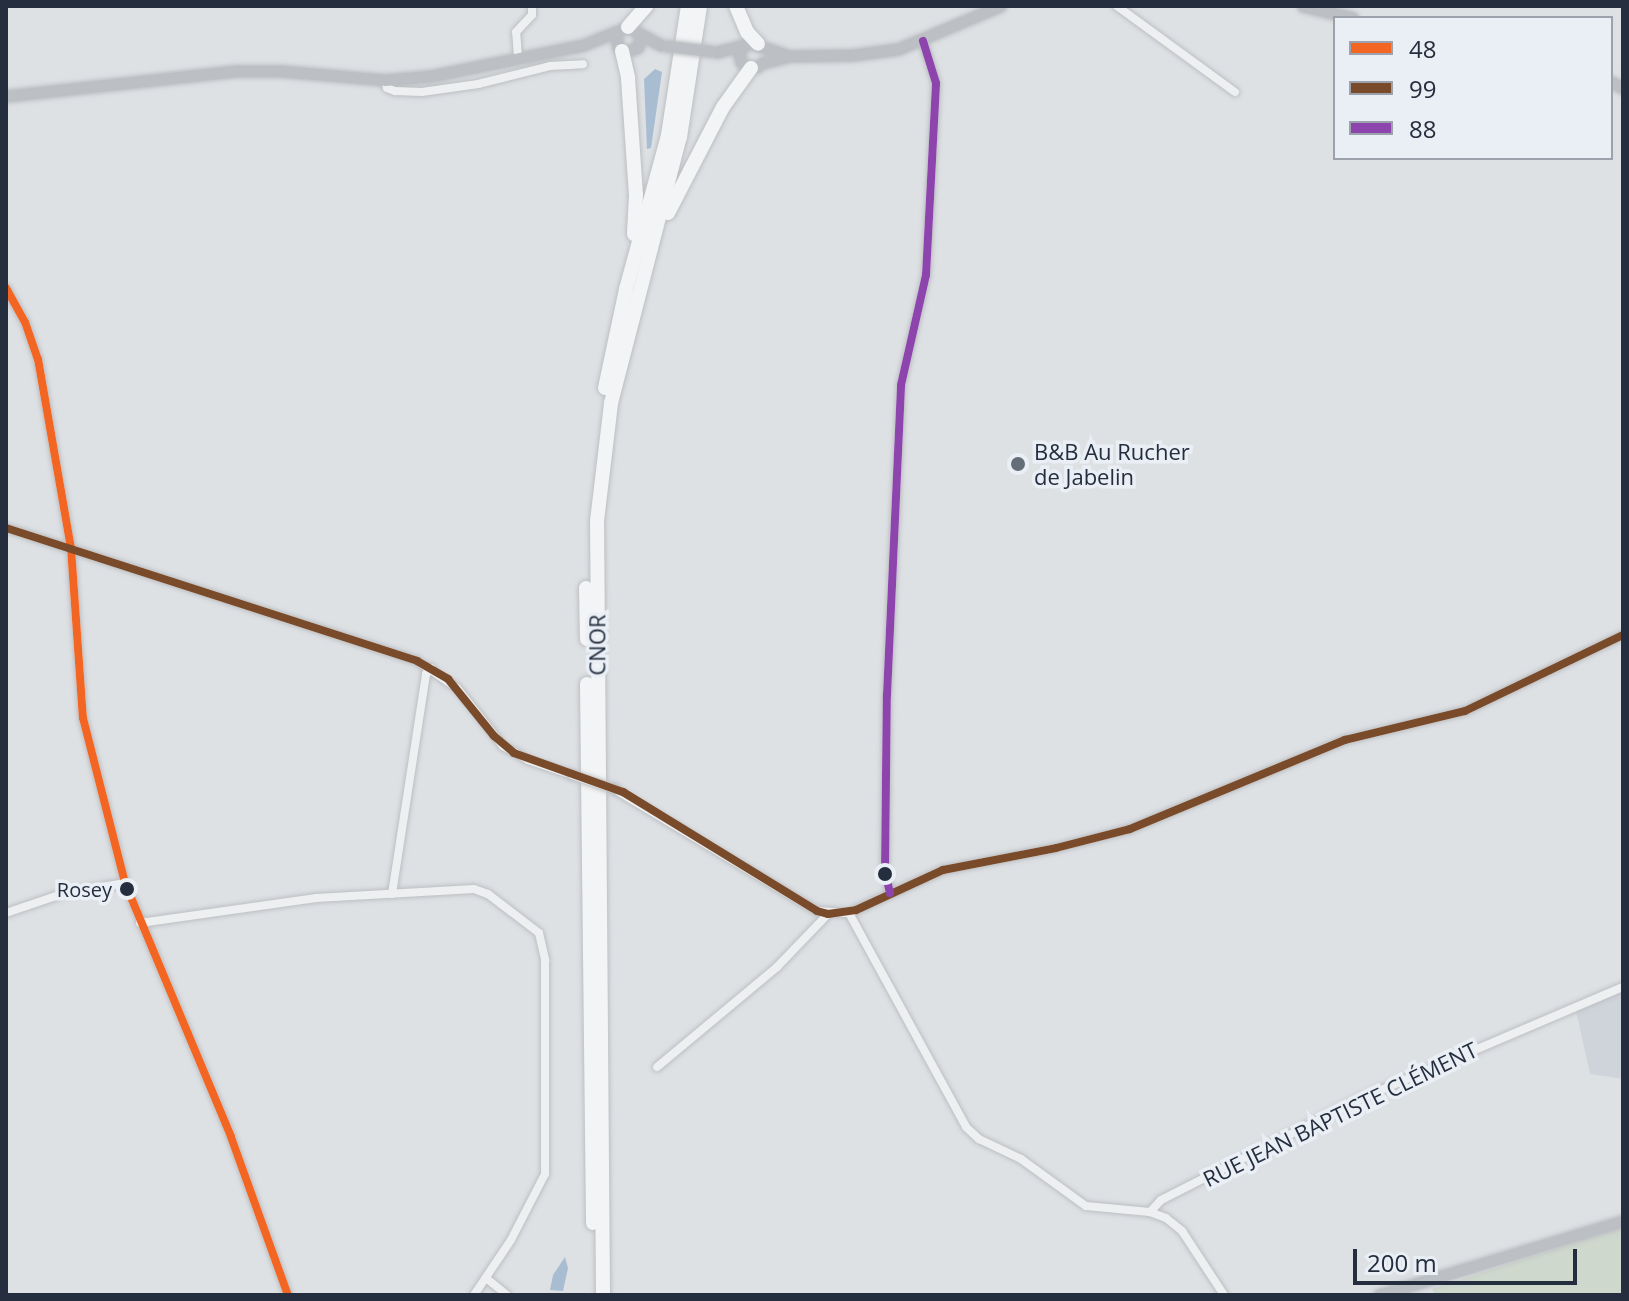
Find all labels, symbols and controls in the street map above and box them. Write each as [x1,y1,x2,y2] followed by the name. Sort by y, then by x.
[1333,16,1613,160] legend
[1409,32,1436,65] text: 48
[1409,72,1436,105] text: 99
[1409,112,1436,145] text: 88
[1034,438,1190,490] place label: B&B Au Rucher de Jabelin
[1009,455,1027,473] marker: B&B Au Rucher de Jabelin
[584,614,610,676] street label: CNOR
[877,866,893,882] unlabelled marker
[57,877,112,901] place label: Rosey
[119,881,135,897] marker: Rosey
[1199,1036,1481,1192] street label: RUE JEAN BAPTISTE CLÉMENT
[1357,1233,1581,1283] scale bar
[1367,1246,1437,1279] text: 200 m

